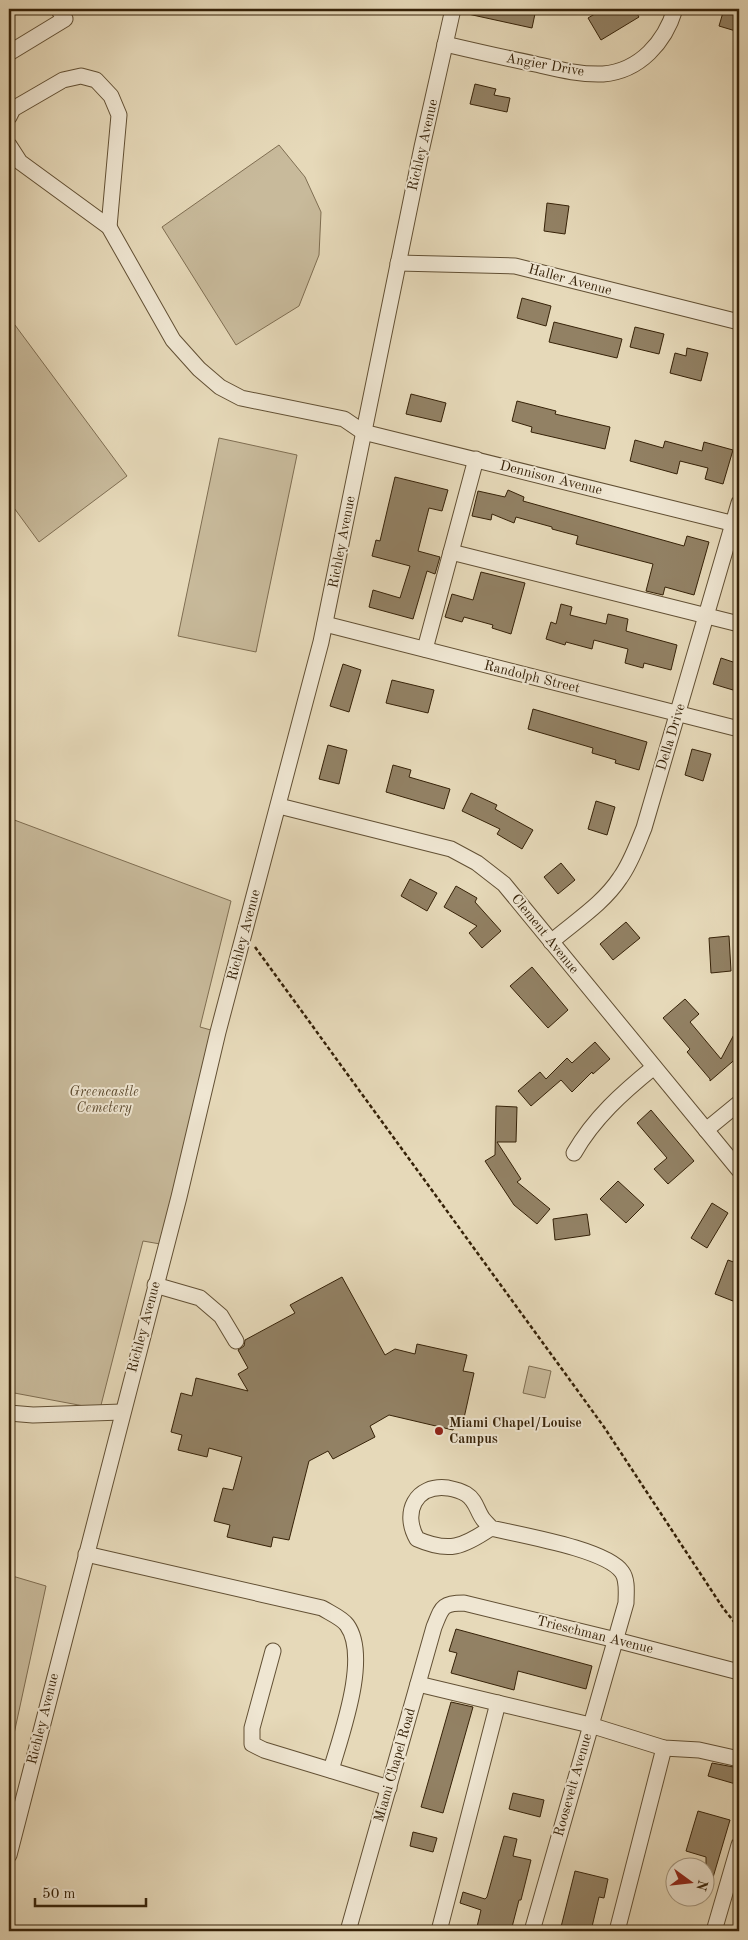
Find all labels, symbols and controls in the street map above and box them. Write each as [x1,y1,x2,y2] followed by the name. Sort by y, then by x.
[505,51,585,79] street label: Angier Drive
[406,98,440,192] street label: Richley Avenue
[527,262,613,298] street label: Haller Avenue
[498,458,604,498] street label: Dennison Avenue
[326,495,358,589] street label: Richley Avenue
[483,658,582,696] street label: Randolph Street
[654,702,688,772] street label: Della Drive
[225,888,263,982] street label: Richley Avenue
[509,892,581,976] street label: Clement Avenue
[69,1085,139,1116] park label: Greencastle Cemetery
[125,1280,163,1374] street label: Richley Avenue
[449,1416,582,1446] place label: Miami Chapel/Louise Campus
[433,1425,445,1437] marker: Miami Chapel/Louise Campus
[535,1614,655,1656] street label: Trieschman Avenue
[25,1672,61,1766] street label: Richley Avenue
[372,1706,418,1824] street label: Miami Chapel Road
[552,1732,594,1838] street label: Roosevelt Avenue
[666,1858,716,1908] north arrow
[35,1875,146,1907] scale bar
[693,1878,710,1892] text: N
[42,1887,76,1902] text: 50 m

